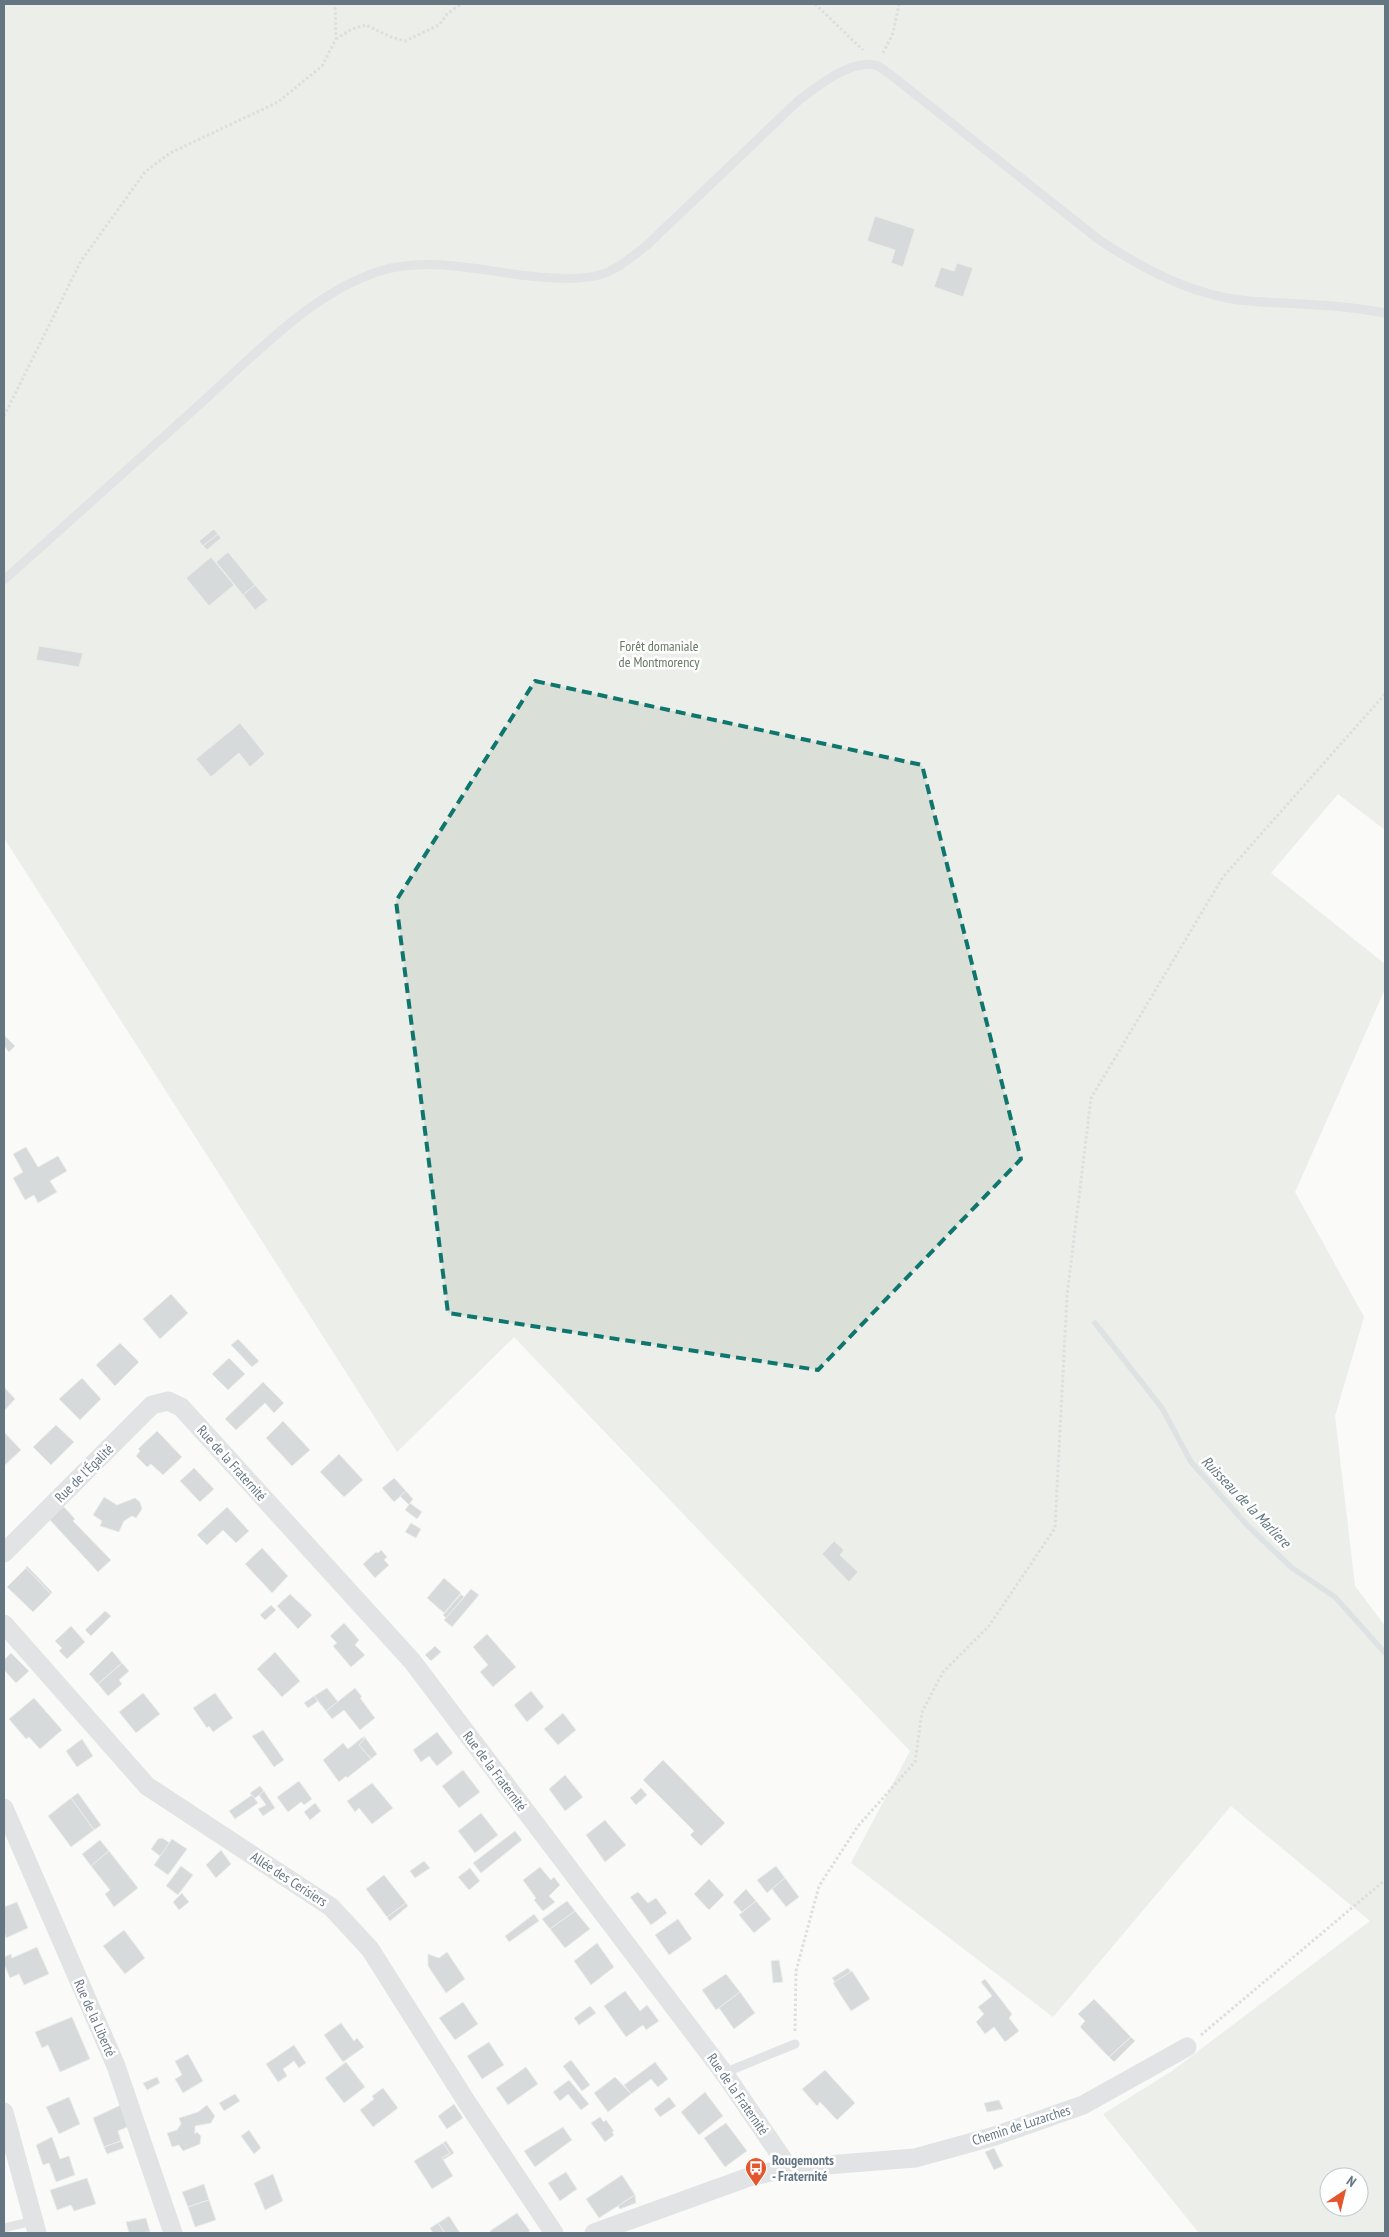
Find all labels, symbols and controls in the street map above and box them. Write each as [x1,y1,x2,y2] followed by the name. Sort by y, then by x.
[619,637,700,671] park label: Forêt domaniale de Montmorency
[193,1422,271,1505] street label: Rue de la Fraternité
[51,1440,117,1506] street label: Rue de l'Égalité
[1198,1452,1296,1552] water label: Ruisseau de la Marliere
[459,1727,531,1815] street label: Rue de la Fraternité
[247,1848,331,1911] street label: Allée des Cerisiers
[70,1977,120,2060] street label: Rue de la Liberté
[703,2050,773,2138] street label: Rue de la Fraternité
[970,2101,1073,2149] street label: Chemin de Luzarches
[772,2151,834,2185] place label: Rougemonts - Fraternité
[744,2156,768,2187] bus stop icon: Rougemonts - Fraternité
[1319,2167,1369,2217] north arrow
[1343,2172,1360,2191] text: N

